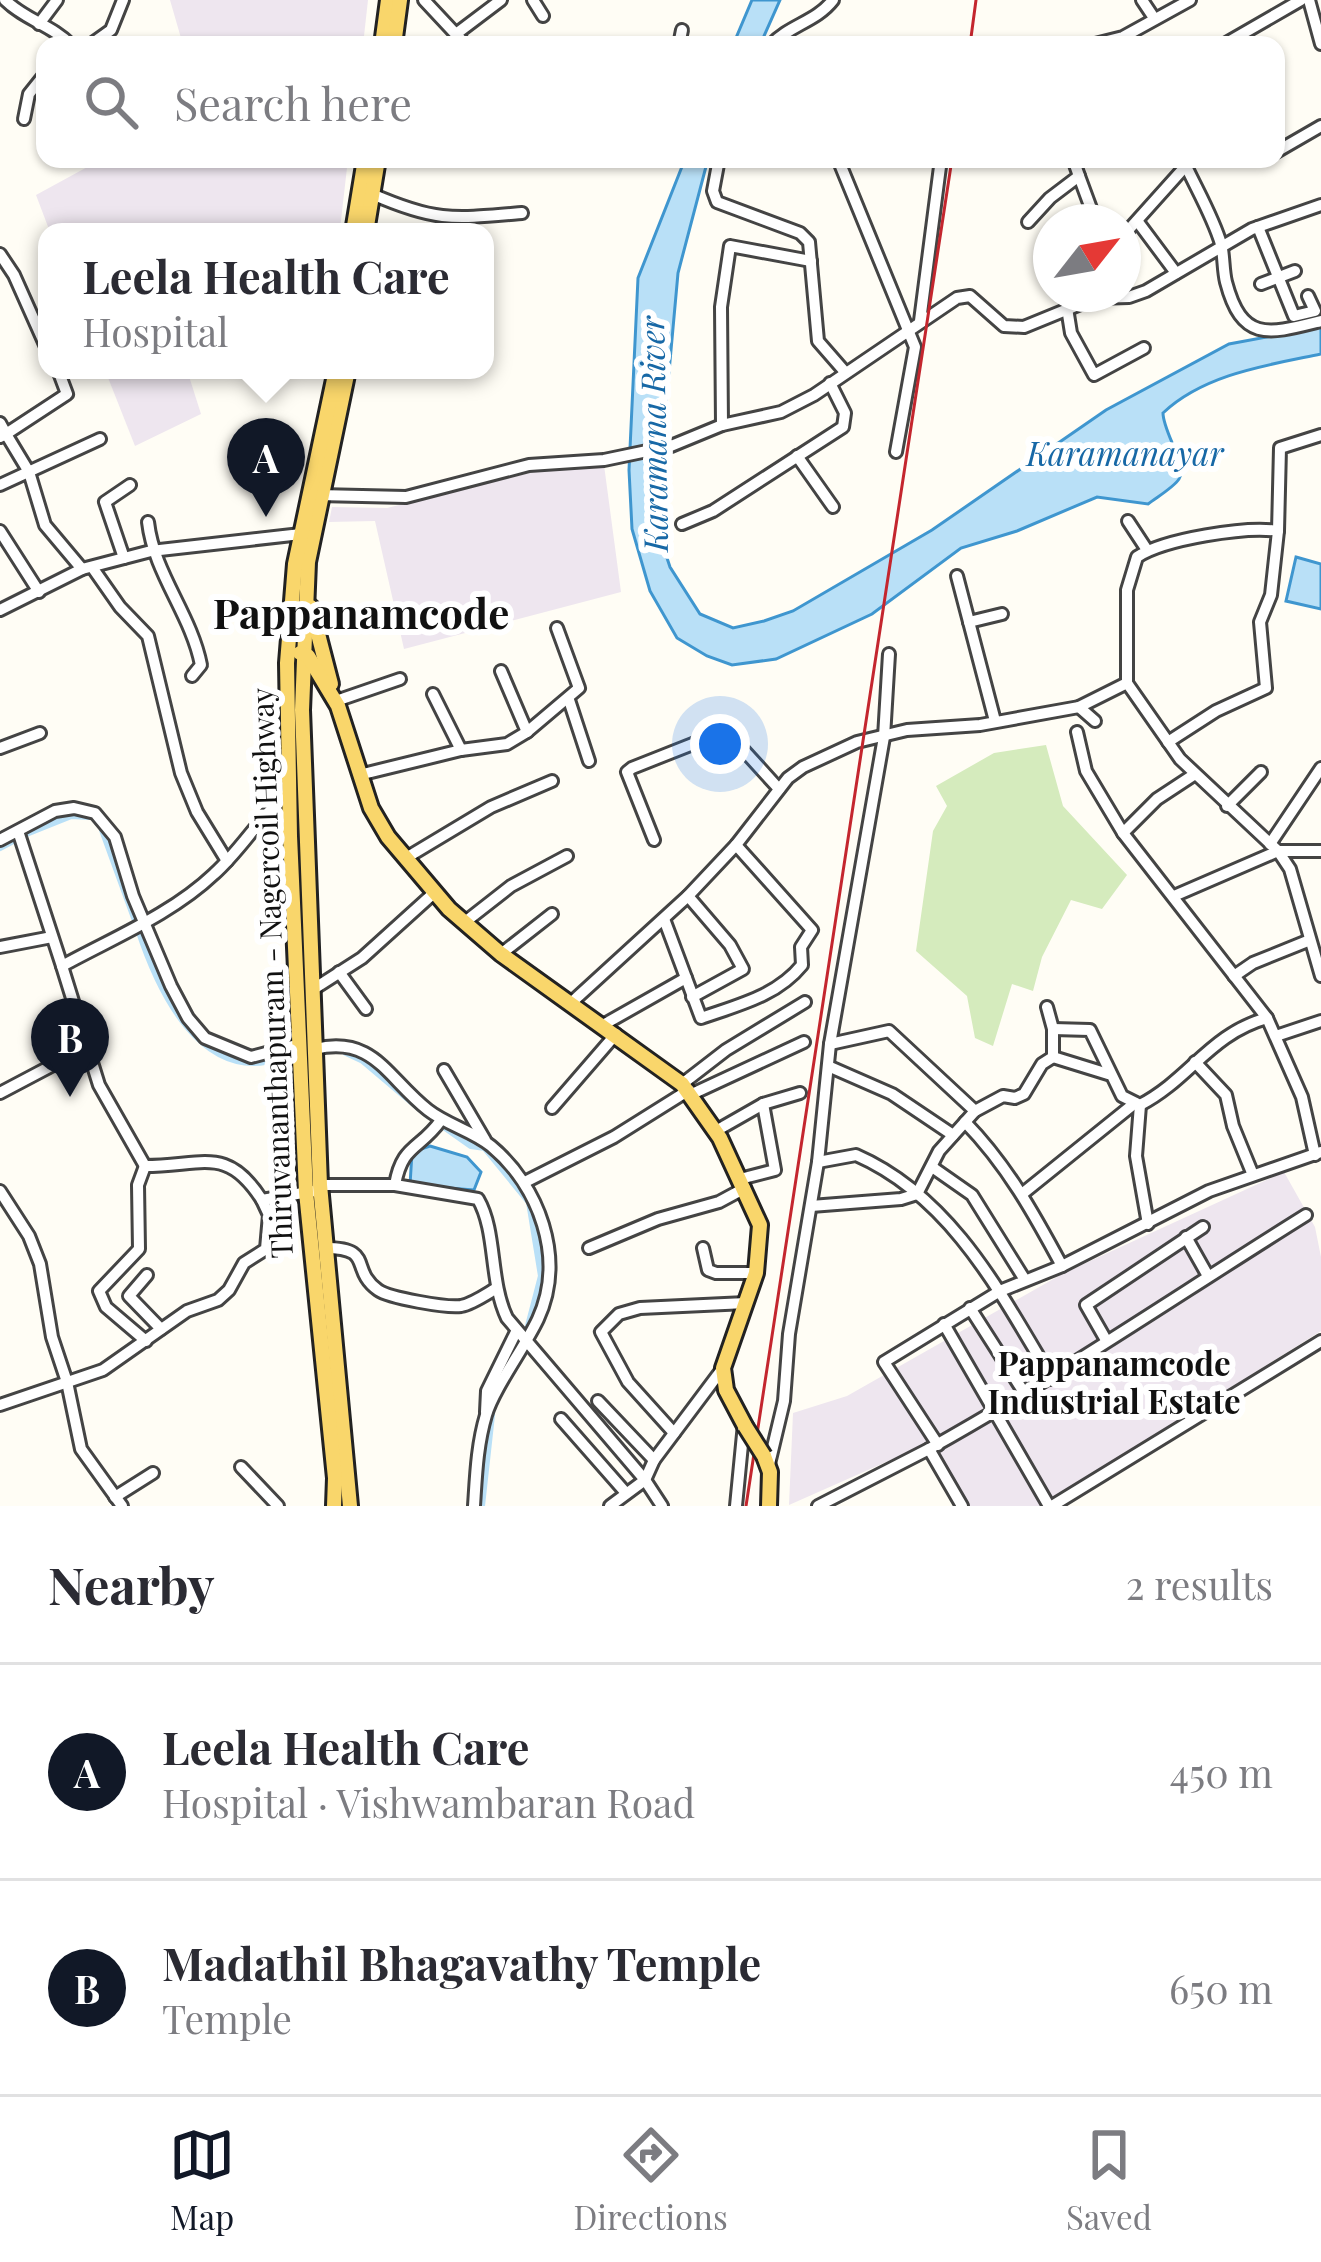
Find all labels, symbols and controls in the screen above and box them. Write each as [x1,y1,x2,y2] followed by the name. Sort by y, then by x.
[36,36,1285,168] search box
[78,69,144,135] icon: search
[174,72,412,132] text: Search here
[1033,204,1141,312] north arrow
[38,223,494,379] popup
[82,245,450,305] text: Leela Health Care
[82,305,228,357] text: Hospital
[628,315,676,554] water label: Karamana River
[227,418,305,517] pin: A
[1024,430,1224,474] water label: Karamanayar
[213,584,509,640] district label: Pappanamcode
[241,687,301,1259] street label: Thiruvananthapuram - Nagercoil Highway
[690,714,750,774] your location
[31,998,109,1097] pin: B
[987,1340,1241,1422] district label: Pappanamcode Industrial Estate
[48,1550,214,1618] text: Nearby
[1126,1558,1273,1610] text: 2 results
[162,1716,529,1776] text: Leela Health Care
[74,1746,100,1798] text: A
[1170,1746,1273,1798] text: 450 m
[162,1776,695,1828] text: Hospital · Vishwambaran Road
[162,1932,761,1992] text: Madathil Bhagavathy Temple
[74,1962,100,2014] text: B
[1169,1962,1273,2014] text: 650 m
[162,1992,292,2044] text: Temple
[169,2122,235,2238] tab: Map
[573,2122,728,2238] tab: Directions
[1066,2122,1152,2238] tab: Saved

